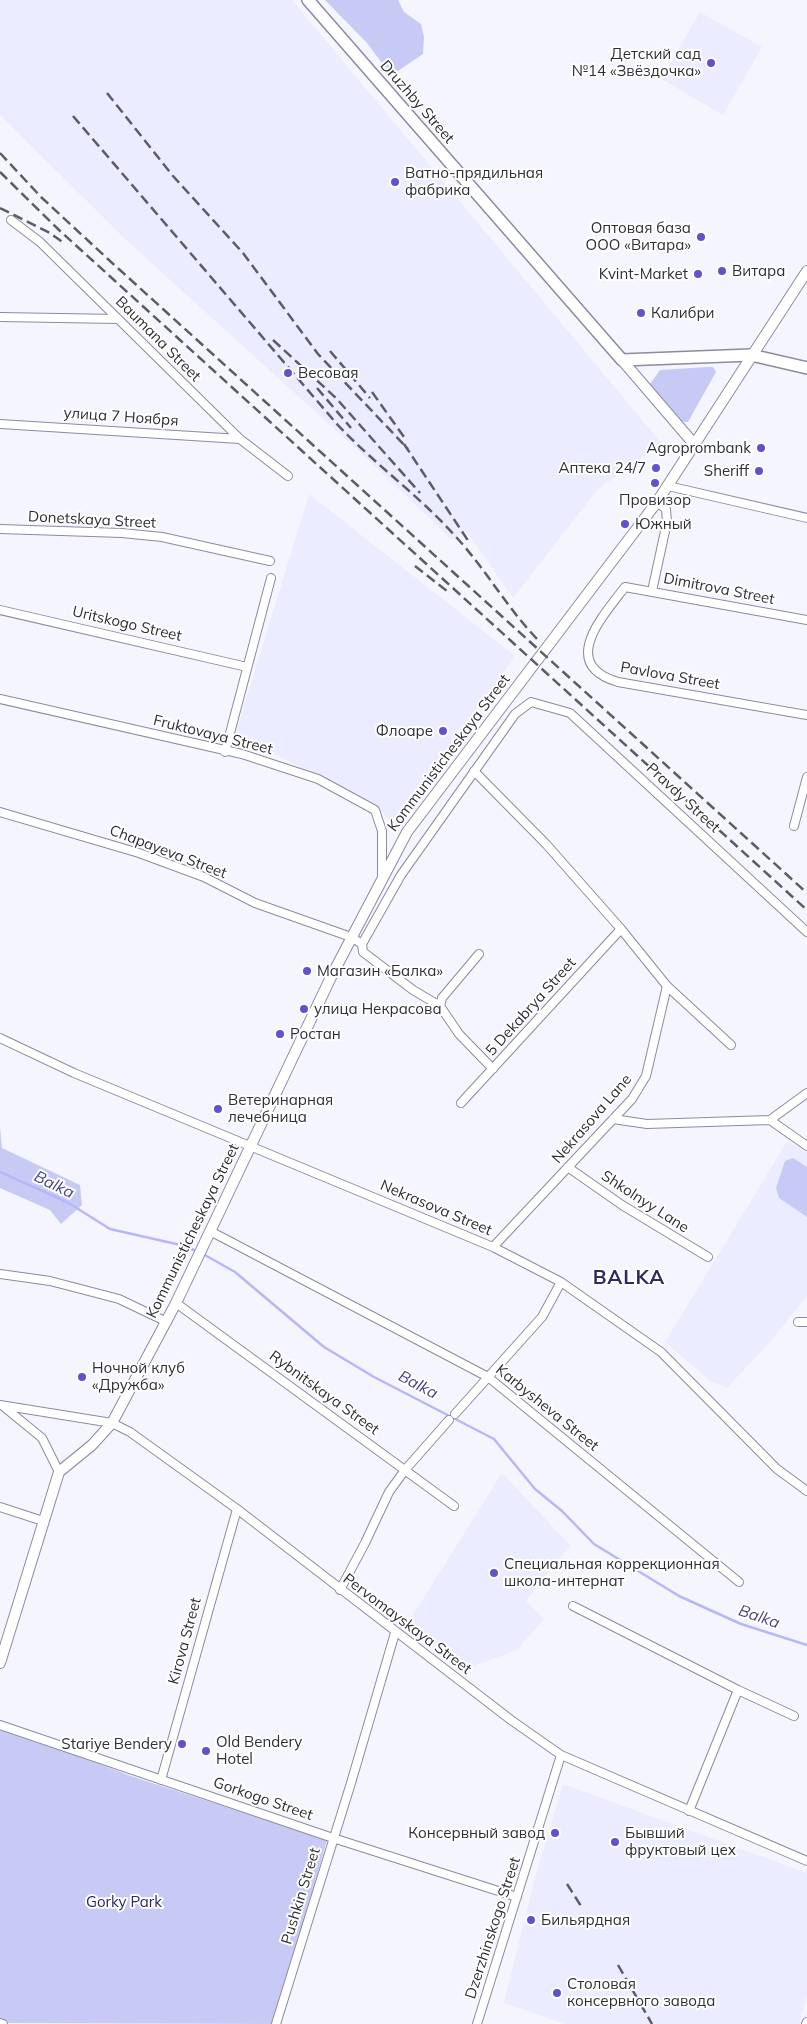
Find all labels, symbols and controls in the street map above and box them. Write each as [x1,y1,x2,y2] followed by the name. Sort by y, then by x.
[572,45,701,80] place label: Детский сад №14 «Звёздочка»
[376,57,458,147] street label: Druzhby Street
[705,57,717,69] marker: Детский сад №14 «Звёздочка»
[405,164,543,199] place label: Ватно-прядильная фабрика
[389,176,401,188] marker: Ватно-прядильная фабрика
[586,219,691,254] place label: Оптовая база ООО «Витара»
[695,231,707,243] marker: Оптовая база ООО «Витара»
[732,262,785,280] place label: Витара
[599,265,688,283] place label: Kvint-Market
[716,265,728,277] marker: Витара
[692,268,704,280] marker: Kvint-Market
[112,293,204,385] street label: Baumana Street
[651,304,715,322] place label: Калибри
[635,307,647,319] marker: Калибри
[298,364,359,382] place label: Весовая
[282,367,294,379] marker: Весовая
[63,404,179,430] street label: улица 7 Ноября
[646,439,751,457] place label: Agroprombank
[755,442,767,454] marker: Agroprombank
[559,459,646,477] place label: Аптека 24/7
[650,462,662,474] marker: Аптека 24/7
[704,462,749,480] place label: Sheriff
[753,465,765,477] marker: Sheriff
[649,477,661,489] marker: Провизор
[619,491,691,509] place label: Провизор
[28,508,156,532] street label: Donetskaya Street
[635,515,692,533] place label: Южный
[619,518,631,530] marker: Южный
[662,569,776,609] street label: Dimitrova Street
[71,603,183,645] street label: Uritskogo Street
[619,658,721,694] street label: Pavlova Street
[384,671,514,835] street label: Kommunisticheskaya Street
[151,711,275,759] street label: Fruktovaya Street
[376,722,433,740] place label: Флоаре
[437,725,449,737] marker: Флоаре
[642,759,724,837] street label: Pravdy Street
[107,821,229,883] street label: Chapayeva Street
[482,954,580,1060] street label: 5 Dekabrya Street
[317,962,443,980] place label: Магазин «Балка»
[301,965,313,977] marker: Магазин «Балка»
[314,1000,442,1018] place label: улица Некрасова
[298,1003,310,1015] marker: улица Некрасова
[290,1025,341,1043] place label: Ростан
[274,1028,286,1040] marker: Ростан
[548,1071,636,1167] street label: Nekrasova Lane
[228,1091,333,1126] place label: Ветеринарная лечебница
[212,1103,224,1115] marker: Ветеринарная лечебница
[143,1141,243,1321] street label: Kommunisticheskaya Street
[31,1167,77,1203] water label: Balka
[598,1167,692,1237] street label: Shkolnyy Lane
[377,1176,495,1240] street label: Nekrasova Street
[592,1266,666,1290] district label: BALKA
[266,1347,382,1439] street label: Rybnitskaya Street
[92,1359,185,1394] place label: Ночной клуб «Дружба»
[492,1361,602,1455] street label: Karbysheva Street
[395,1367,441,1403] water label: Balka
[76,1371,88,1383] marker: Ночной клуб «Дружба»
[504,1555,720,1590] place label: Специальная коррекционная школа-интернат
[488,1567,500,1579] marker: Специальная коррекционная школа-интернат
[339,1570,475,1678] street label: Pervomayskaya Street
[165,1596,205,1686] street label: Kirova Street
[736,1601,782,1633] water label: Balka
[216,1733,302,1768] place label: Old Bendery Hotel
[61,1735,172,1753] place label: Stariye Bendery
[176,1738,188,1750] marker: Stariye Bendery
[200,1745,212,1757] marker: Old Bendery Hotel
[211,1774,315,1824] street label: Gorkogo Street
[408,1824,545,1842] place label: Консервный завод
[625,1824,736,1859] place label: Бывший фруктовый цех
[549,1827,561,1839] marker: Консервный завод
[609,1836,621,1848] marker: Бывший фруктовый цех
[278,1846,324,1946] street label: Pushkin Street
[462,1855,524,2001] street label: Dzerzhinskogo Street
[86,1893,162,1911] park label: Gorky Park
[541,1911,630,1929] place label: Бильярдная
[525,1914,537,1926] marker: Бильярдная
[567,1975,715,2010] place label: Столовая консервного завода
[551,1987,563,1999] marker: Столовая консервного завода

